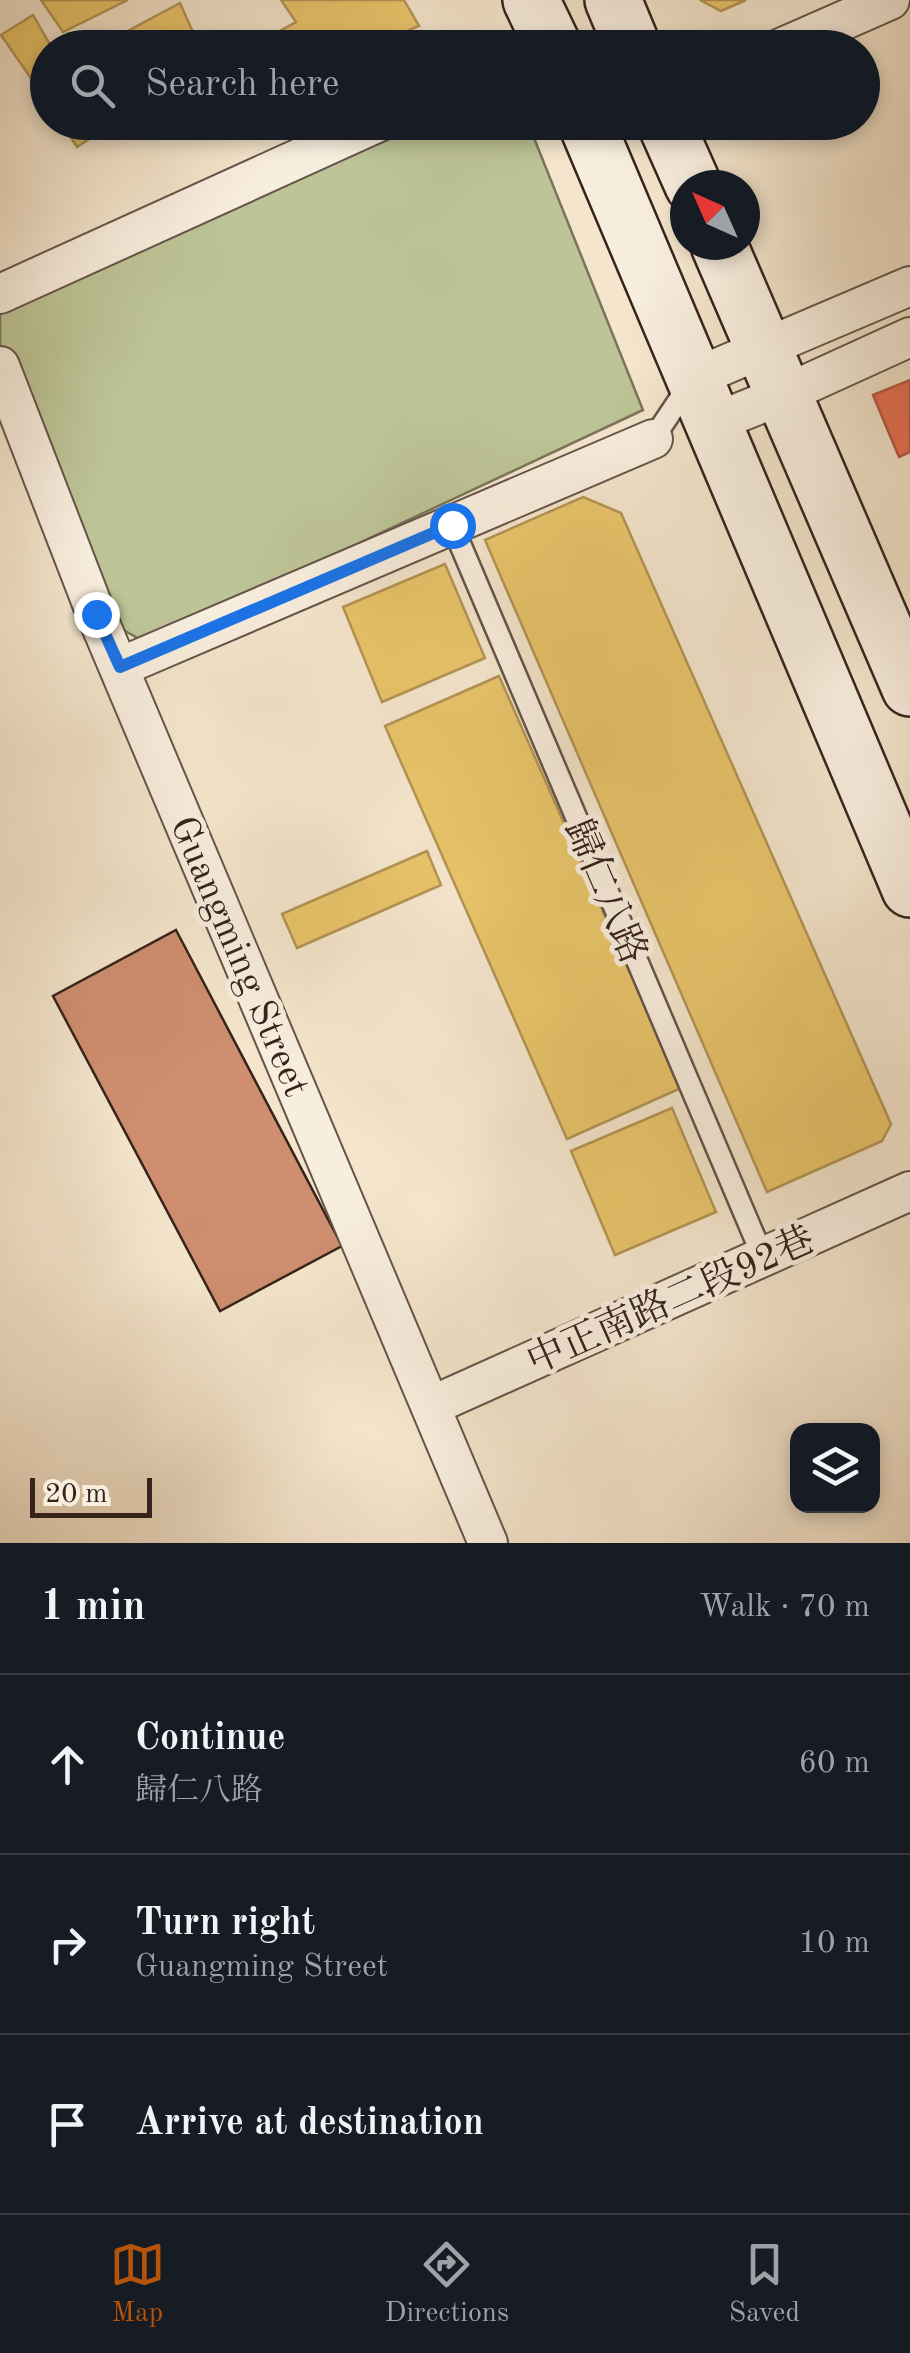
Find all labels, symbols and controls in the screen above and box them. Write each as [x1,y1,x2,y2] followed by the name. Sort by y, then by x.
[30,30,880,140] search box
[65,58,120,113] icon: search
[145,66,340,104] text: Search here
[670,170,760,260] north arrow
[430,503,476,549] route start
[74,592,120,638] route end
[162,812,314,1103] street label: Guangming Street
[557,814,654,970] street label: 歸仁八路
[520,1218,821,1382] street label: 中正南路二段92巷
[790,1423,880,1513] map controls
[790,1423,880,1513] button: layers
[30,1473,152,1518] scale bar
[45,1481,108,1509] text: 20 m
[40,1587,146,1629] text: 1 min
[699,1592,870,1624] text: Walk · 70 m
[135,1720,285,1758] text: Continue
[40,1737,95,1792] icon: ahead
[799,1748,870,1780] text: 60 m
[135,1776,263,1808] text: 歸仁八路
[135,1905,315,1943] text: Turn right
[40,1917,95,1972] icon: right
[799,1928,870,1960] text: 10 m
[135,1952,388,1984] text: Guangming Street
[40,2097,95,2152] icon: arrive
[135,2105,484,2143] text: Arrive at destination
[110,2237,165,2332] tab: Map
[385,2237,509,2332] tab: Directions
[729,2237,800,2332] tab: Saved

